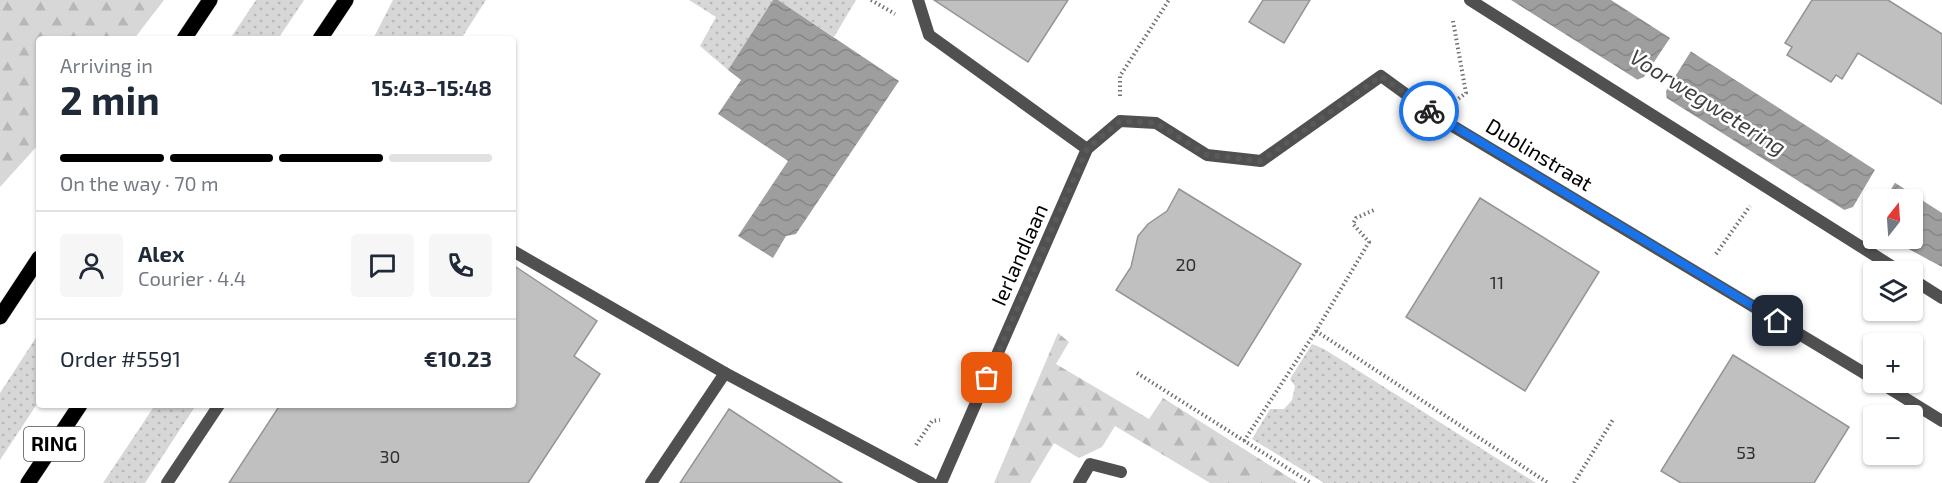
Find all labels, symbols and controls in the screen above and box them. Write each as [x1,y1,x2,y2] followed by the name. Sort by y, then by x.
[1626,43,1792,160] water label: Voorwegwetering
[60,53,153,77] text: Arriving in
[372,74,492,100] text: 15:43–15:48
[60,76,160,123] text: 2 min
[1399,81,1459,141] courier
[1413,95,1446,128] icon: bike
[1482,112,1598,195] street label: Dublinstraat
[60,171,219,195] text: On the way · 70 m
[1863,189,1923,249] north arrow
[1863,189,1923,465] map controls
[985,200,1052,309] street label: Ierlandlaan
[60,234,123,297] button: person
[351,234,414,297] button: chat
[429,234,492,297] button: phone
[138,240,184,266] text: Alex
[1176,253,1196,275] house number: 20
[1863,261,1923,321] button: layers
[138,266,246,290] text: Courier · 4.4
[1490,271,1504,293] house number: 11
[1752,295,1803,346] pin
[1761,304,1794,337] icon: home
[1863,333,1923,393] button: +
[60,345,181,371] text: Order #5591
[424,345,492,371] text: €10.23
[961,352,1012,403] pin
[970,361,1003,394] icon: bag
[1863,405,1923,465] button: −
[24,427,84,461] road number: RING
[1736,441,1756,463] house number: 53
[380,445,400,467] house number: 30

